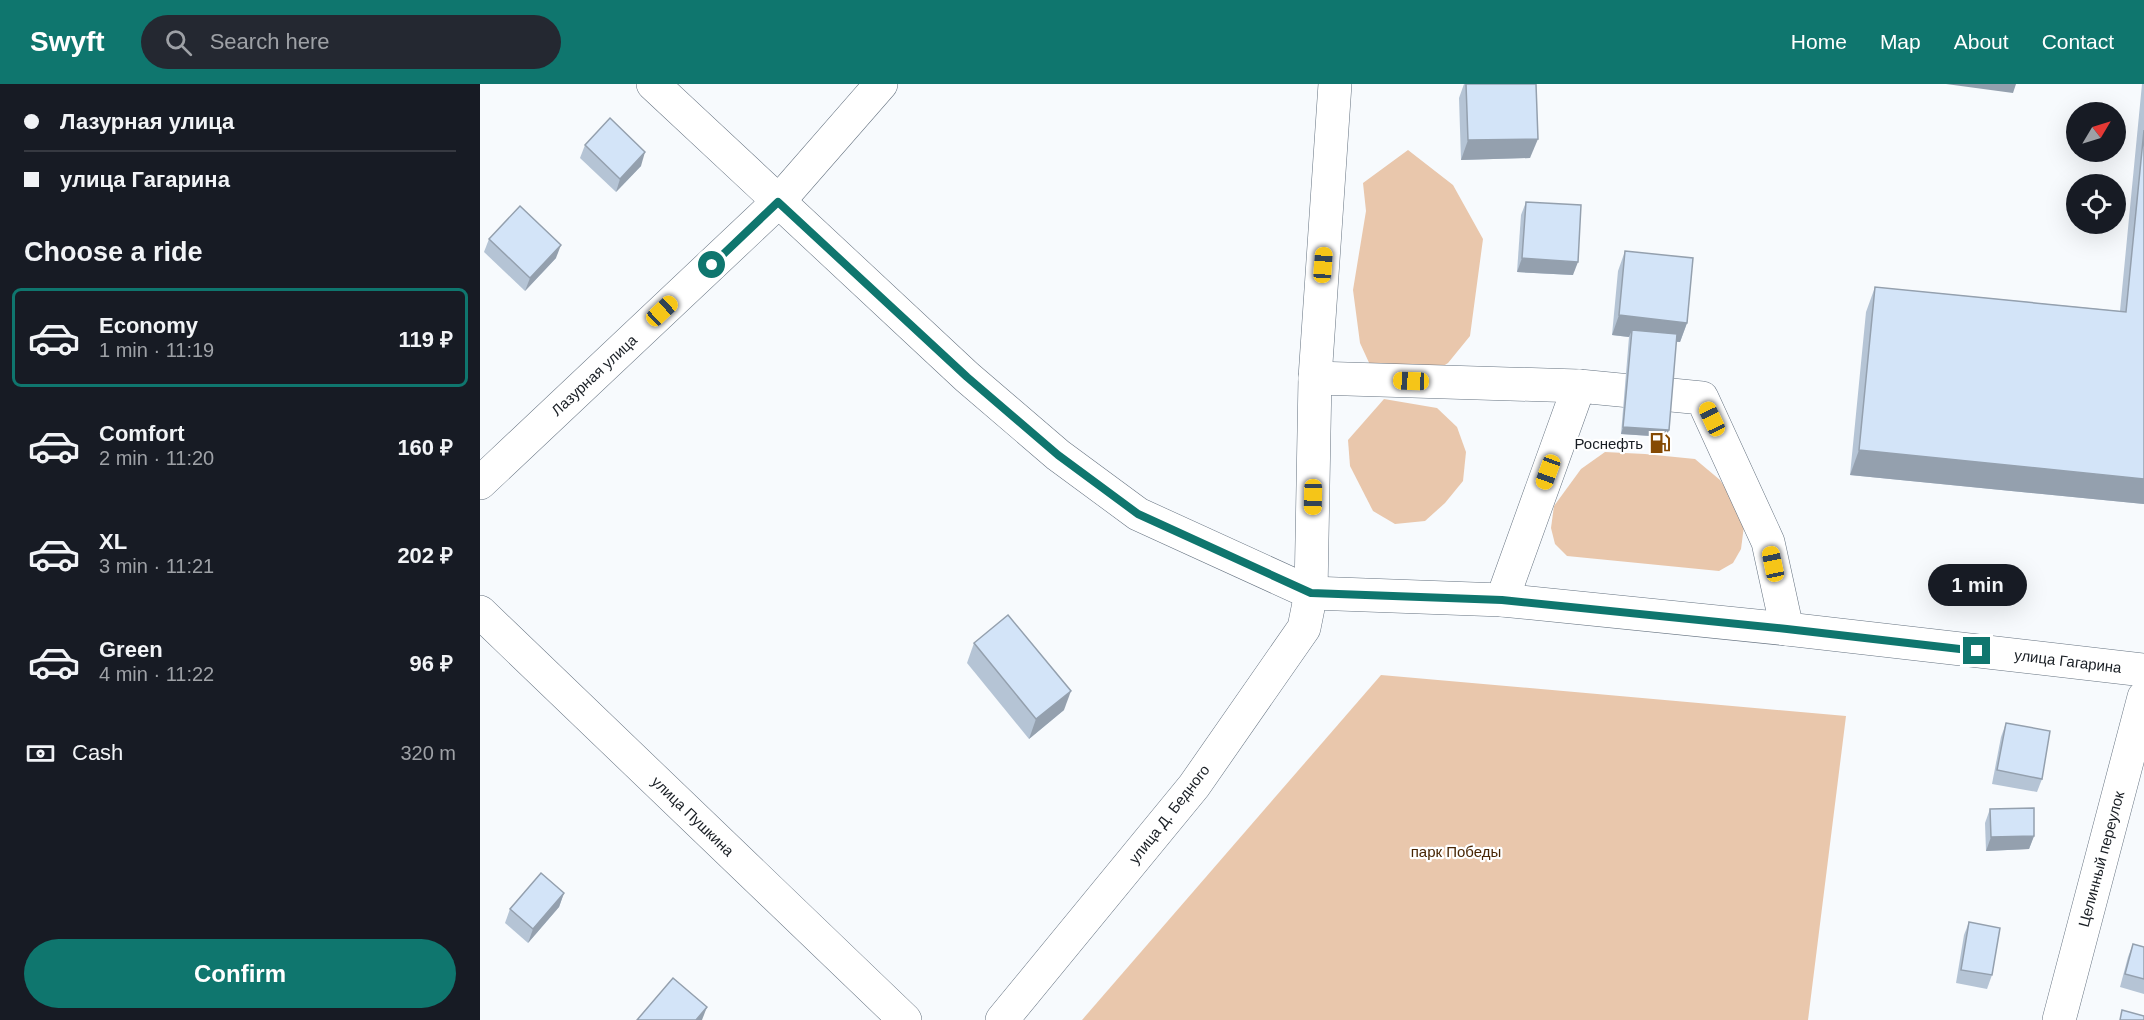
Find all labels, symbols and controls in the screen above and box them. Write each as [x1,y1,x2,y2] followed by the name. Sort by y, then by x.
[141,15,561,69] search box
[30,26,105,57] text: Swyft
[162,26,195,59] icon: search
[210,29,330,54] text: Search here
[1791,30,1847,53] text: Home
[1880,30,1921,53] text: Map
[1954,30,2009,53] text: About
[2042,30,2114,53] text: Contact
[2066,102,2126,162] north arrow
[2066,102,2126,234] map controls
[60,109,234,134] text: Лазурная улица
[60,167,230,192] text: улица Гагарина
[2066,174,2126,234] button: locate
[24,237,203,267] text: Choose a ride
[1313,246,1333,284] car
[698,251,725,278] route start
[643,292,681,330] car
[27,311,81,365] icon: car
[99,313,198,338] text: Economy
[399,327,453,352] text: 119 ₽
[548,331,641,419] street label: Лазурная улица
[99,339,214,361] text: 1 min · 11:19
[1393,371,1429,391] car
[1696,399,1728,439] car
[27,419,81,473] icon: car
[99,421,185,446] text: Comfort
[1648,431,1672,455] fuel station icon: Роснефть
[397,435,453,460] text: 160 ₽
[1574,435,1643,452] place label: Роснефть
[99,447,214,469] text: 2 min · 11:20
[1533,452,1563,492] car
[1304,479,1322,515] car
[27,527,81,581] icon: car
[99,529,127,554] text: XL
[397,543,453,568] text: 202 ₽
[1760,545,1786,583] car
[99,555,214,577] text: 3 min · 11:21
[1928,564,2026,606] callout: 1 min
[1951,574,2004,596] text: 1 min
[27,635,81,689] icon: car
[99,637,163,662] text: Green
[1963,637,1990,664] route end
[2013,646,2123,676] street label: улица Гагарина
[410,651,453,676] text: 96 ₽
[99,663,214,685] text: 4 min · 11:22
[24,737,57,770] icon: cash
[72,740,123,765] text: Cash
[400,742,456,764] text: 320 m
[1125,761,1213,867] street label: улица Д. Бедного
[649,773,738,860] street label: улица Пушкина
[2075,789,2127,929] street label: Целинный переулок
[1411,843,1501,860] park label: парк Победы
[24,939,456,1008] button: Confirm

